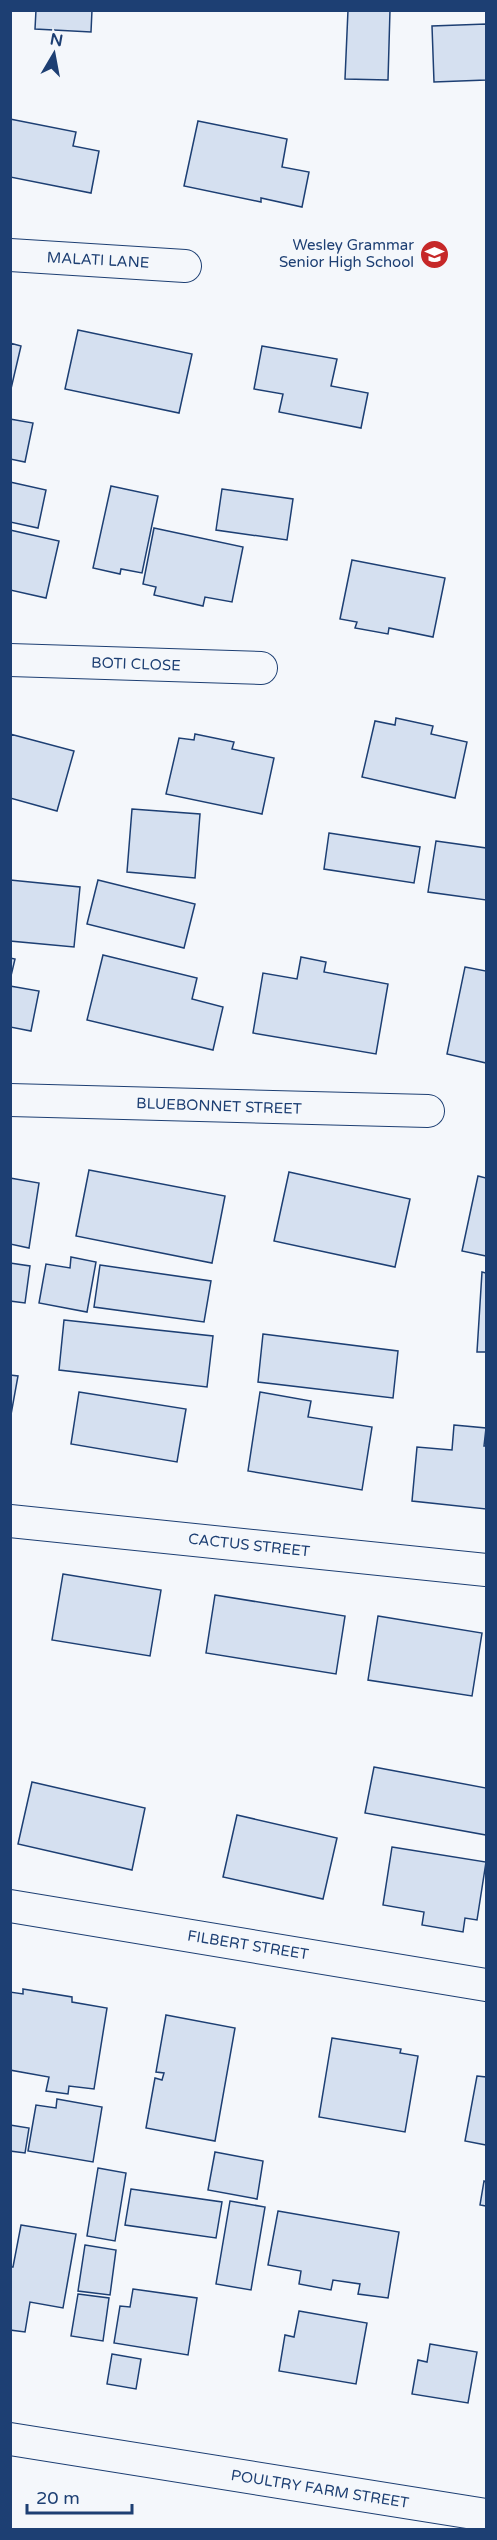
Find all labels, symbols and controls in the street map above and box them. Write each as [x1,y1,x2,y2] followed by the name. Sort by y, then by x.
[24,24,84,84] north arrow
[48,29,64,51] text: N
[279,236,414,271] place label: Wesley Grammar Senior High School
[419,238,451,270] school or university icon: Wesley Grammar Senior High School
[46,248,150,272] street label: MALATI LANE
[91,653,181,675] street label: BOTI CLOSE
[136,1094,302,1118] street label: BLUEBONNET STREET
[187,1530,311,1560] street label: CACTUS STREET
[186,1927,310,1963] street label: FILBERT STREET
[230,2466,410,2512] street label: POULTRY FARM STREET
[27,2477,132,2515] scale bar
[36,2487,80,2509] text: 20 m

